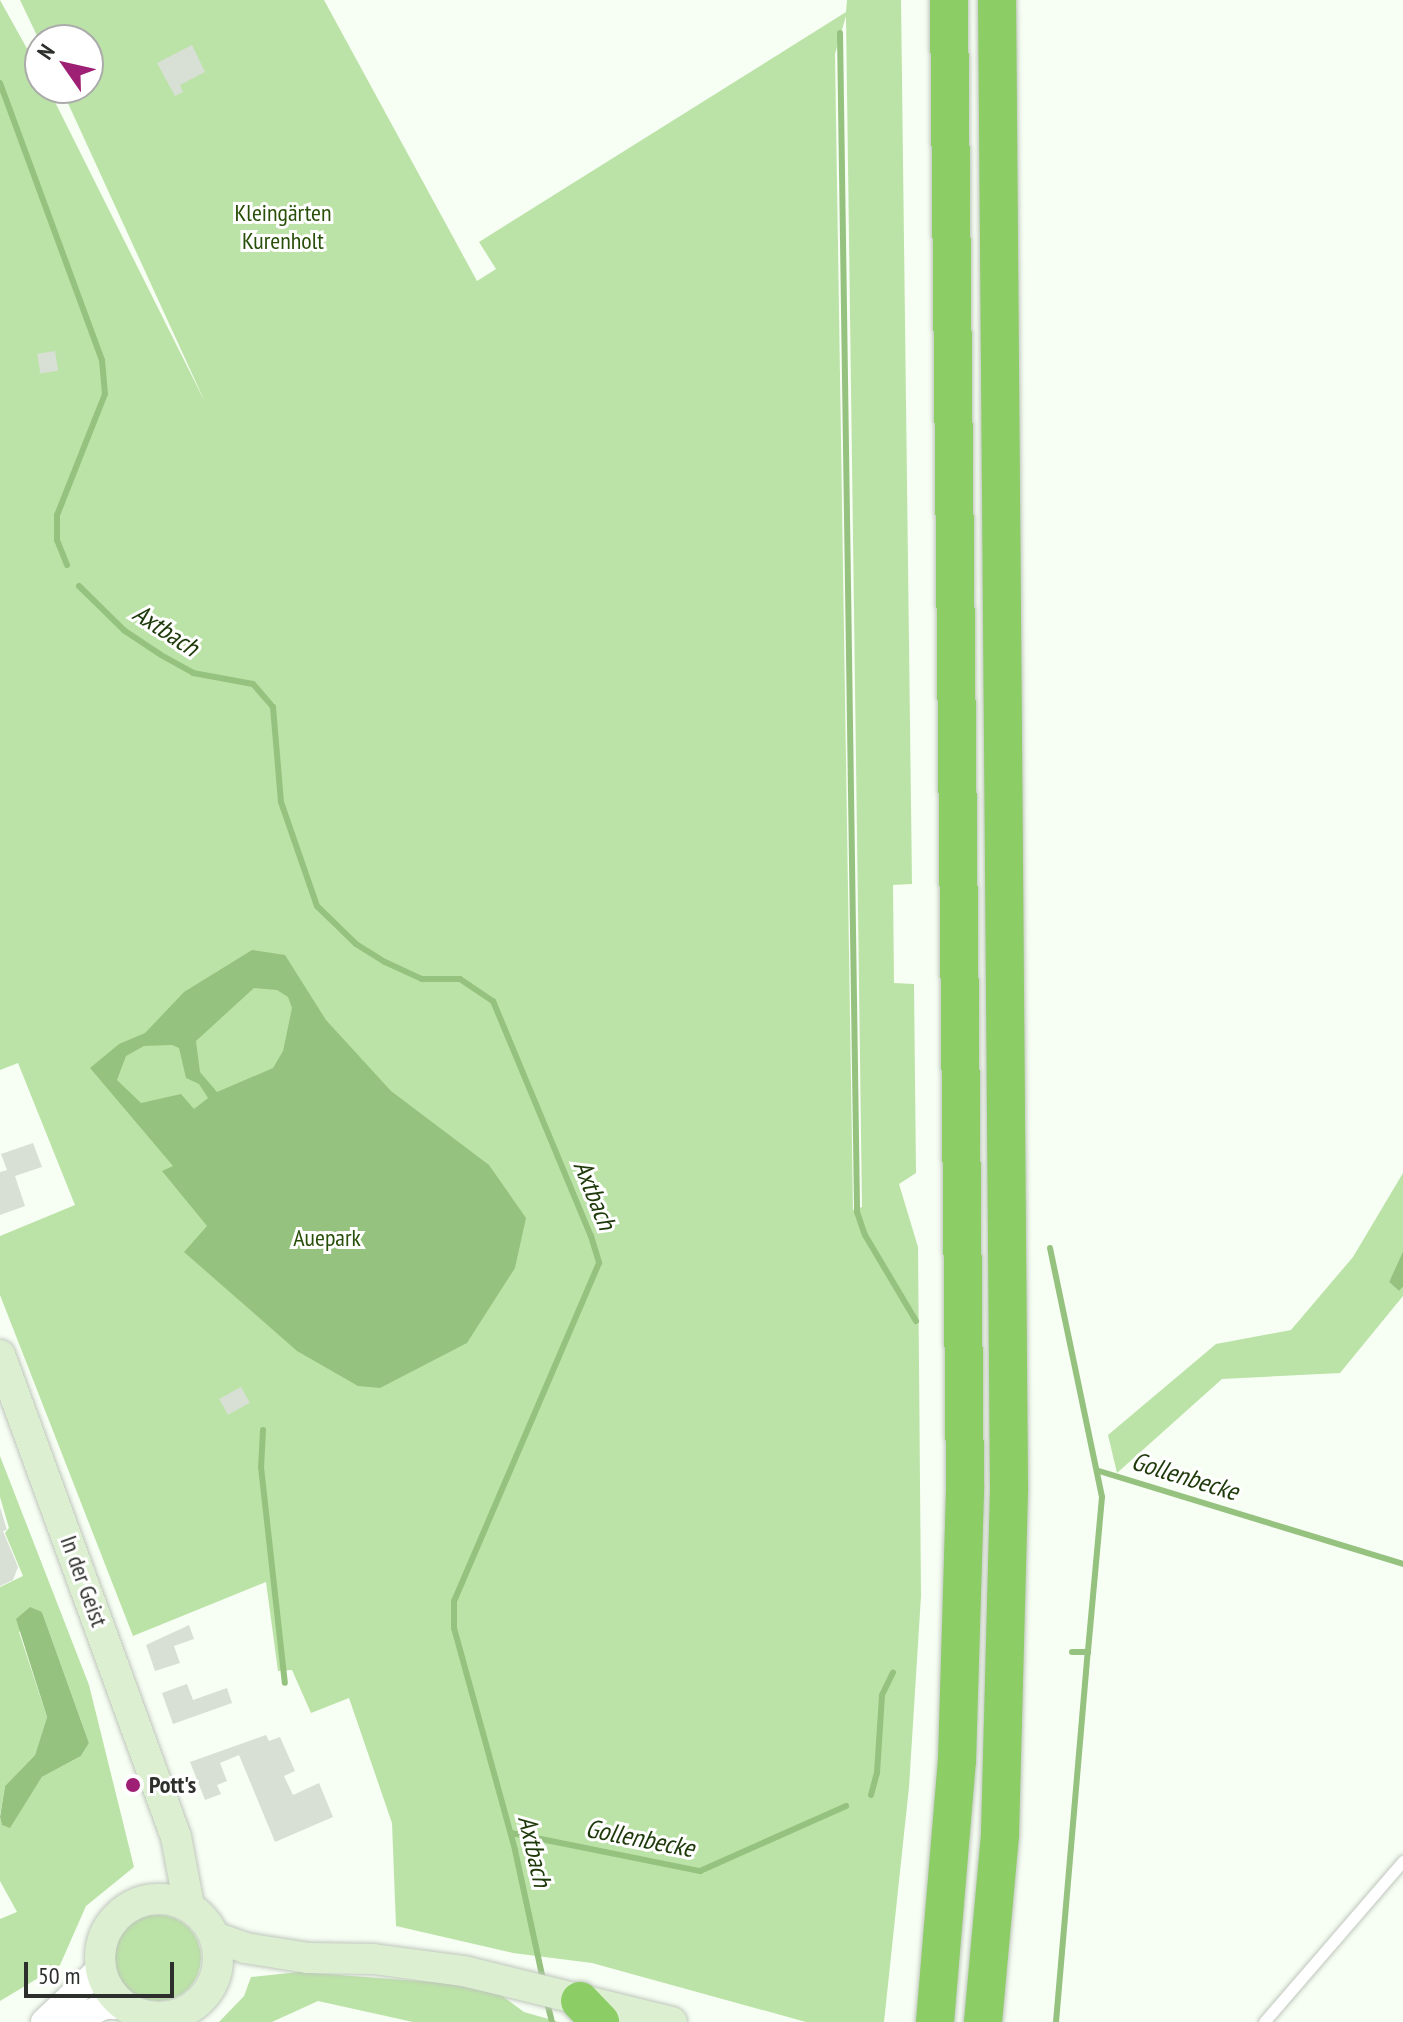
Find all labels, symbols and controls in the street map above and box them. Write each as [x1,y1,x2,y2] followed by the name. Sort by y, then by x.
[24,24,104,104] north arrow
[31,39,61,64] text: N
[234,199,332,255] park label: Kleingärten Kurenholt
[127,597,205,663] water label: Axtbach
[567,1156,623,1234] water label: Axtbach
[293,1224,361,1252] park label: Auepark
[1128,1445,1242,1507] water label: Gollenbecke
[54,1532,114,1630] street label: In der Geist
[149,1771,196,1799] place label: Pott's
[124,1776,142,1794] marker: Pott's
[512,1812,558,1890] water label: Axtbach
[583,1812,697,1864] water label: Gollenbecke
[28,1946,178,1996] scale bar
[38,1960,80,1991] text: 50 m

